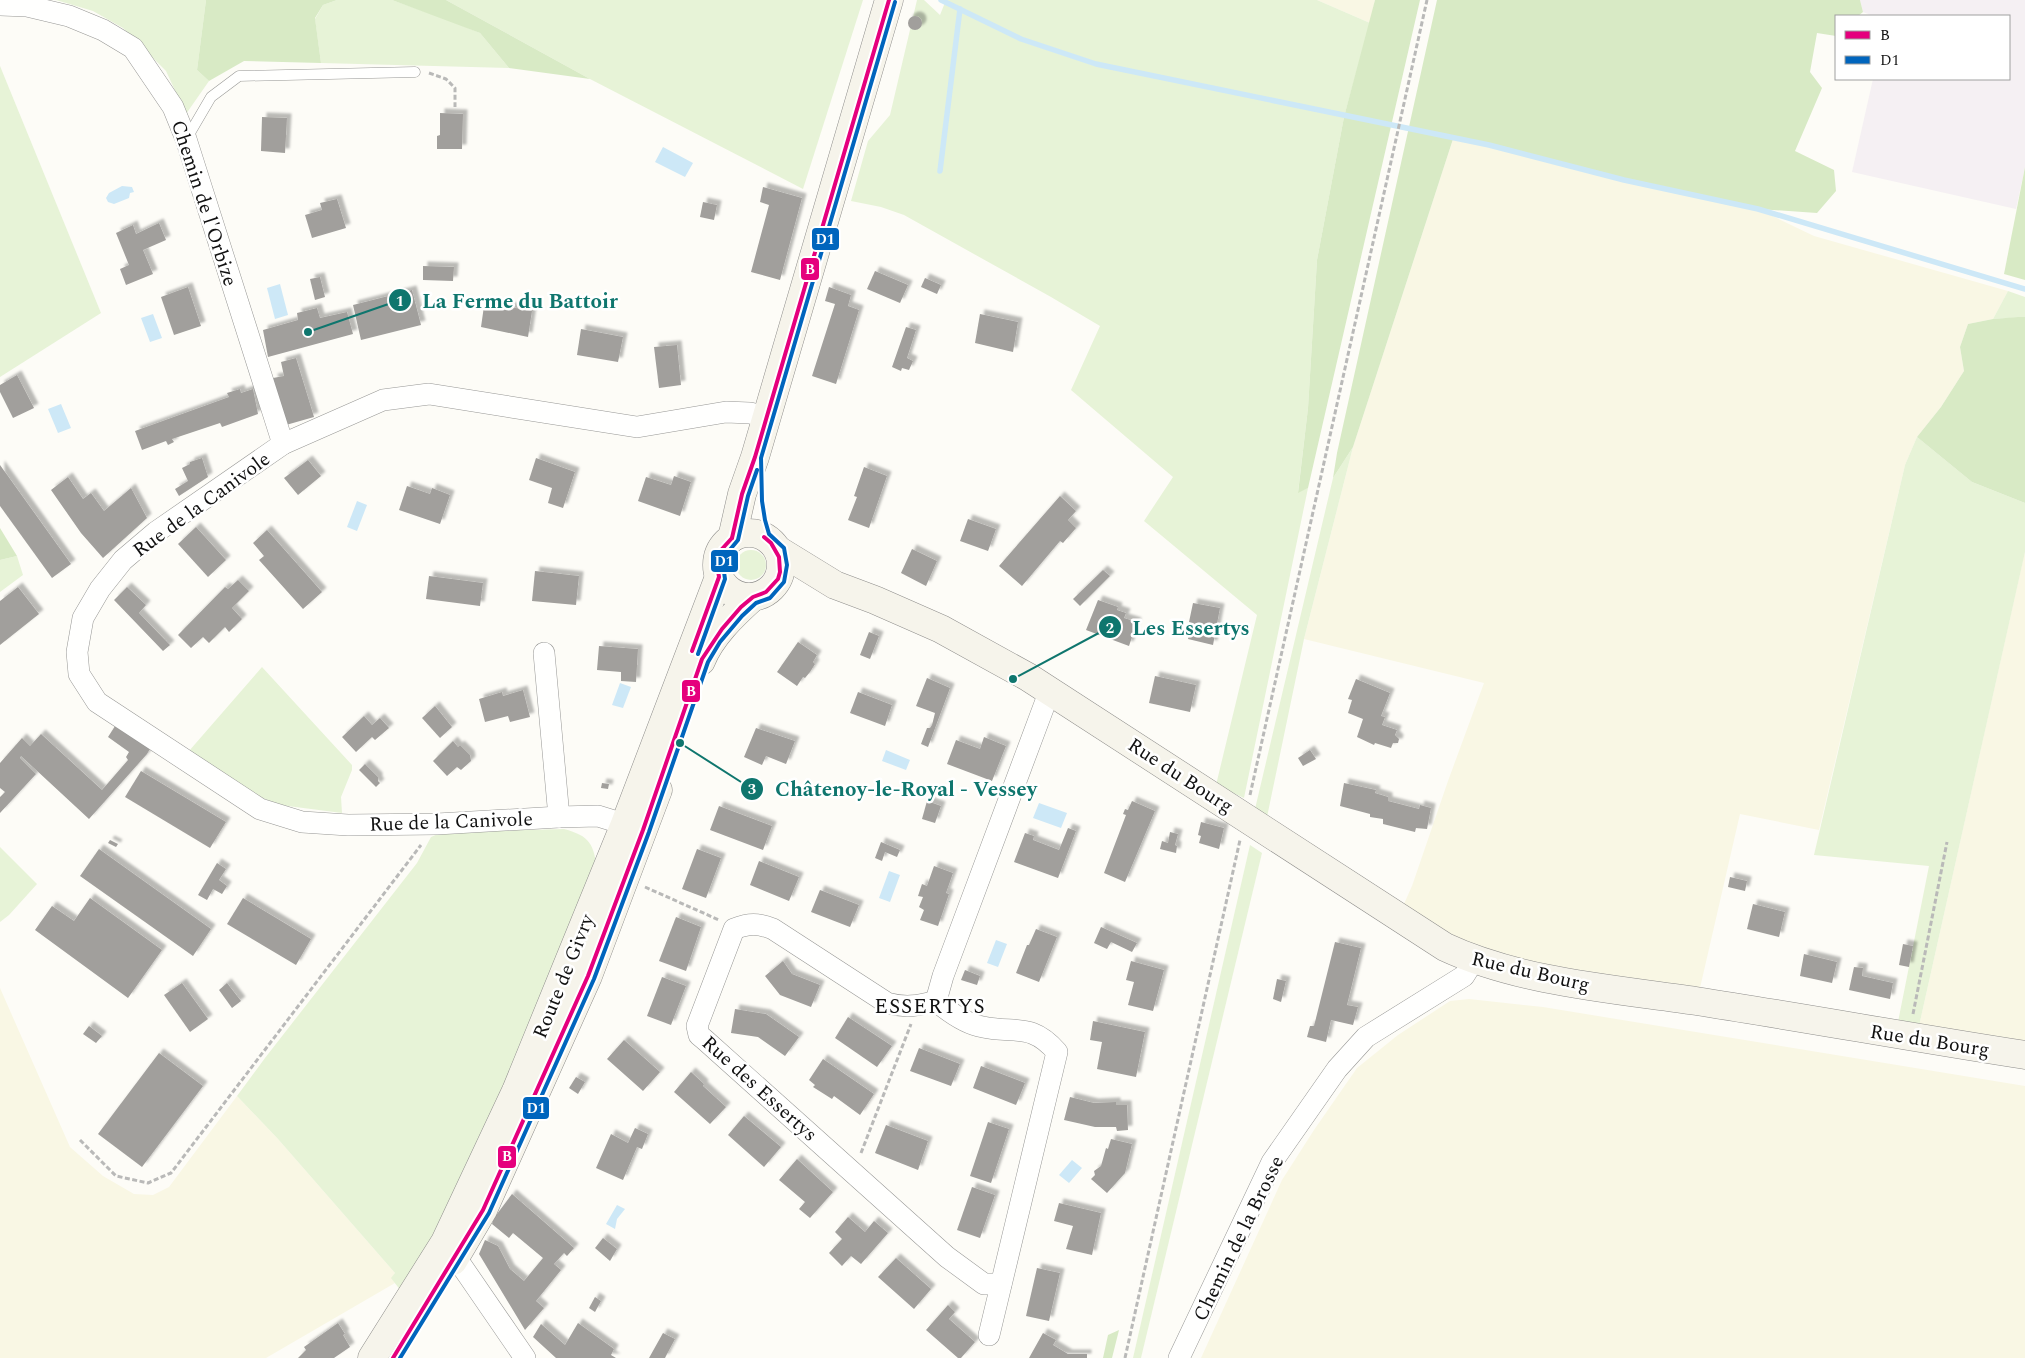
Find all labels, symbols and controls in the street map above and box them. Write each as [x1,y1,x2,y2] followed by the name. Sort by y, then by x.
[1835,15,2010,80] legend
[1880,24,1890,47] text: B
[1880,49,1899,72] text: D1
[163,116,245,290] street label: Chemin de l'Orbize
[811,227,840,251] line badge: D1
[815,229,835,250] text: D1
[800,257,820,281] line badge: B
[805,259,815,280] text: B
[387,282,628,318] callout: La Ferme du Battoir
[422,286,618,318] text: La Ferme du Battoir
[396,290,404,313] text: 1
[127,445,277,565] street label: Rue de la Canivole
[710,549,739,573] line badge: D1
[714,551,734,572] text: D1
[1098,609,1260,645] callout: Les Essertys
[1132,613,1250,645] text: Les Essertys
[1106,617,1114,640] text: 2
[681,679,701,703] line badge: B
[686,681,696,702] text: B
[1122,730,1239,821] street label: Rue du Bourg
[740,771,1047,807] callout: Châtenoy-le-Royal - Vessey
[775,774,1038,806] text: Châtenoy-le-Royal - Vessey
[748,778,756,801] text: 3
[369,804,533,840] street label: Rue de la Canivole
[525,908,603,1043] street label: Route de Givry
[1469,944,1593,1000] street label: Rue du Bourg
[874,991,986,1023] district label: ESSERTYS
[1868,1017,1992,1065] street label: Rue du Bourg
[695,1029,824,1149] street label: Rue des Essertys
[522,1096,550,1120] line badge: D1
[526,1098,546,1119] text: D1
[497,1145,517,1169] line badge: B
[502,1146,512,1167] text: B
[1186,1151,1292,1326] street label: Chemin de la Brosse

